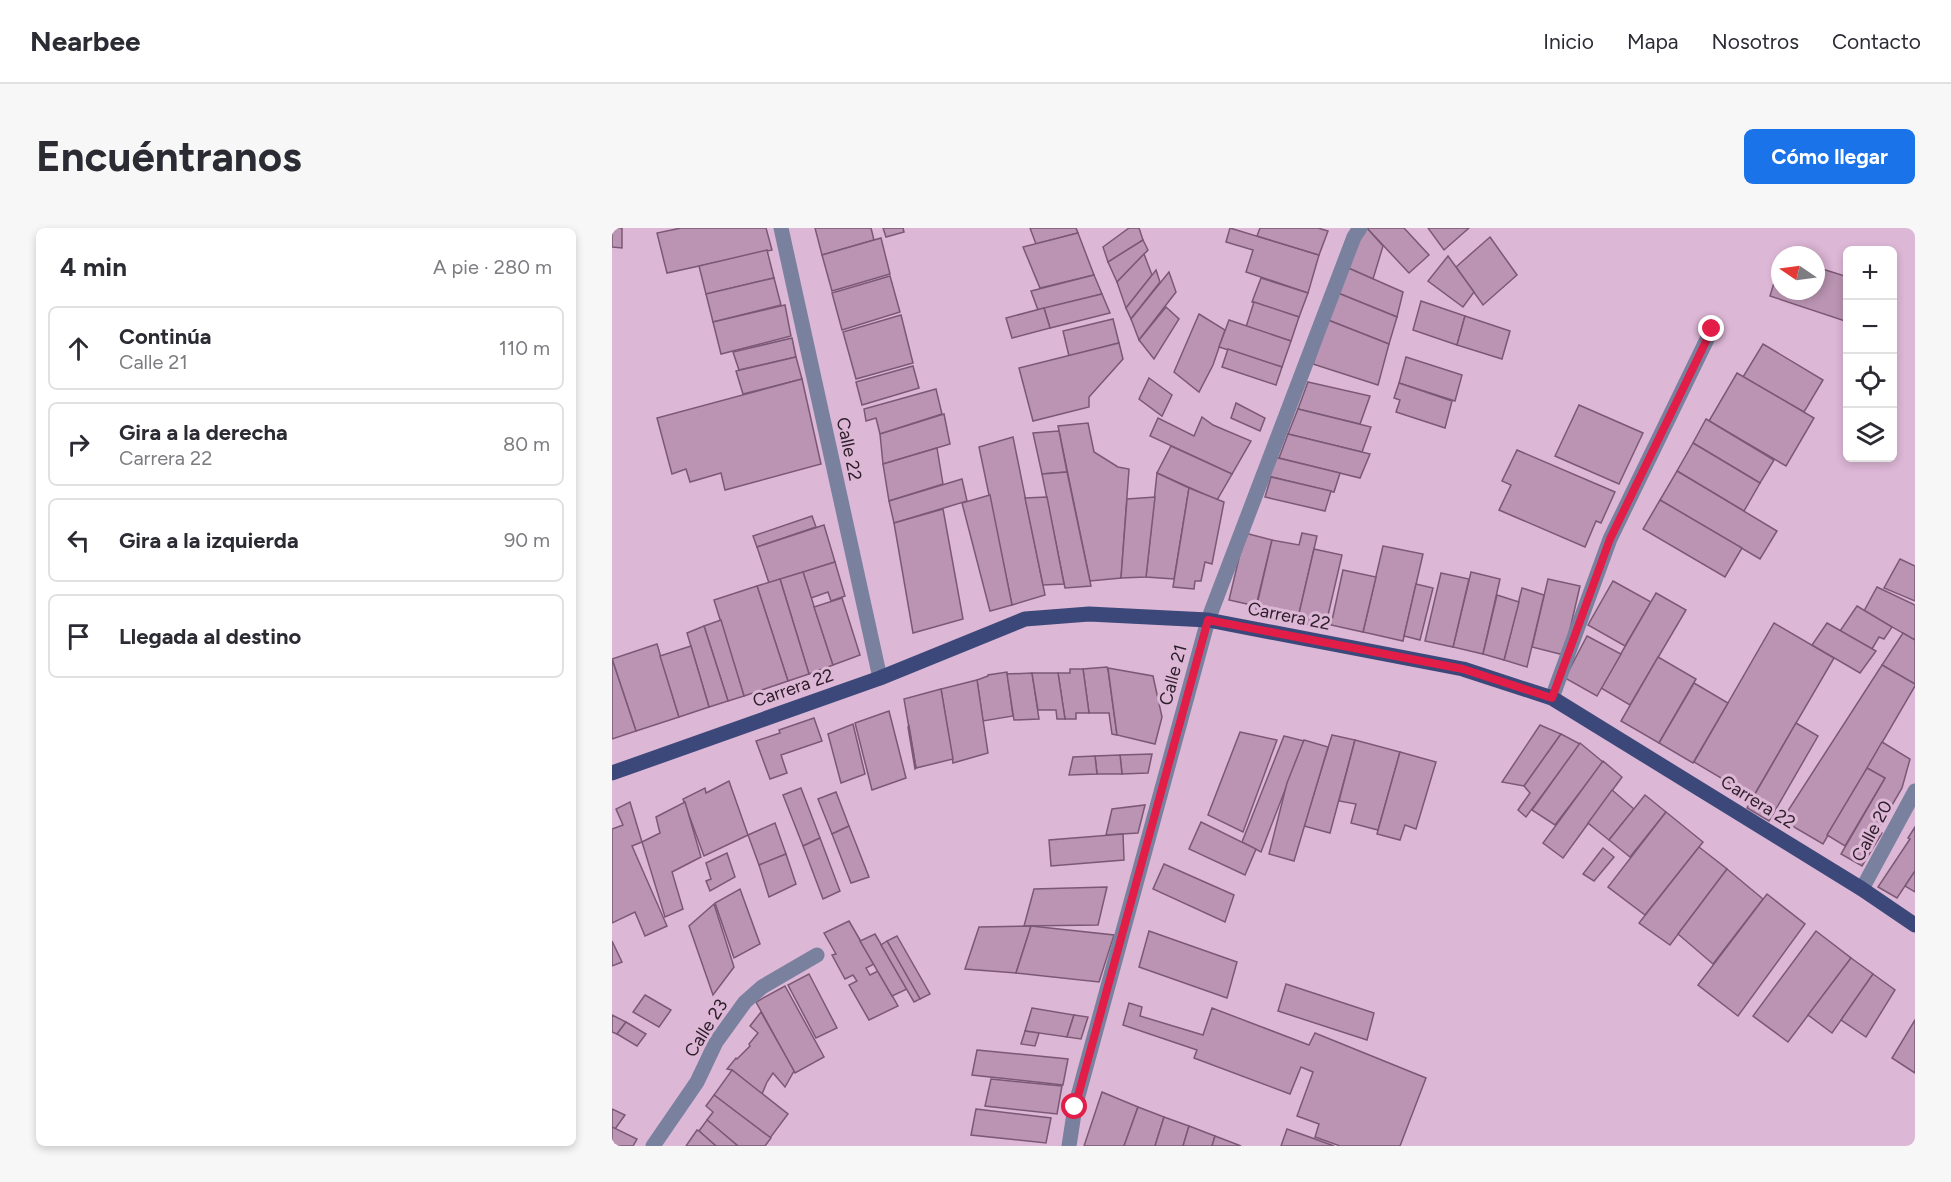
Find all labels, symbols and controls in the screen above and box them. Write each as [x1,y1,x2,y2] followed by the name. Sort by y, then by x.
[30,24,140,58] text: Nearbee
[1543,29,1594,54] text: Inicio
[1627,29,1679,54] text: Mapa
[1712,29,1799,54] text: Nosotros
[1832,29,1921,54] text: Contacto
[1744,129,1915,184] button: Cómo llegar
[36,131,302,182] text: Encuéntranos
[1771,246,1825,300] north arrow
[1843,246,1897,462] map controls
[1843,246,1897,300] button: +
[60,251,127,283] text: 4 min
[433,255,552,279] text: A pie · 280 m
[1843,300,1897,354] button: −
[1698,315,1724,341] route end
[119,323,212,350] text: Continúa
[62,332,95,365] icon: ahead
[499,336,550,360] text: 110 m
[119,350,188,374] text: Calle 21
[1843,354,1897,408] button: locate
[1843,408,1897,462] button: layers
[832,415,866,483] street label: Calle 22
[119,419,288,446] text: Gira a la derecha
[62,428,95,461] icon: right
[503,432,550,456] text: 80 m
[119,446,212,470] text: Carrera 22
[62,524,95,557] icon: left
[119,527,299,554] text: Gira a la izquierda
[504,528,550,552] text: 90 m
[1246,597,1332,635] street label: Carrera 22
[62,620,95,653] icon: arrive
[119,623,301,650] text: Llegada al destino
[1154,642,1192,708] street label: Calle 21
[750,664,836,712] street label: Carrera 22
[1717,770,1799,834] street label: Carrera 22
[1847,797,1897,865] street label: Calle 20
[680,995,732,1061] street label: Calle 23
[1061,1093,1087,1119] route start

